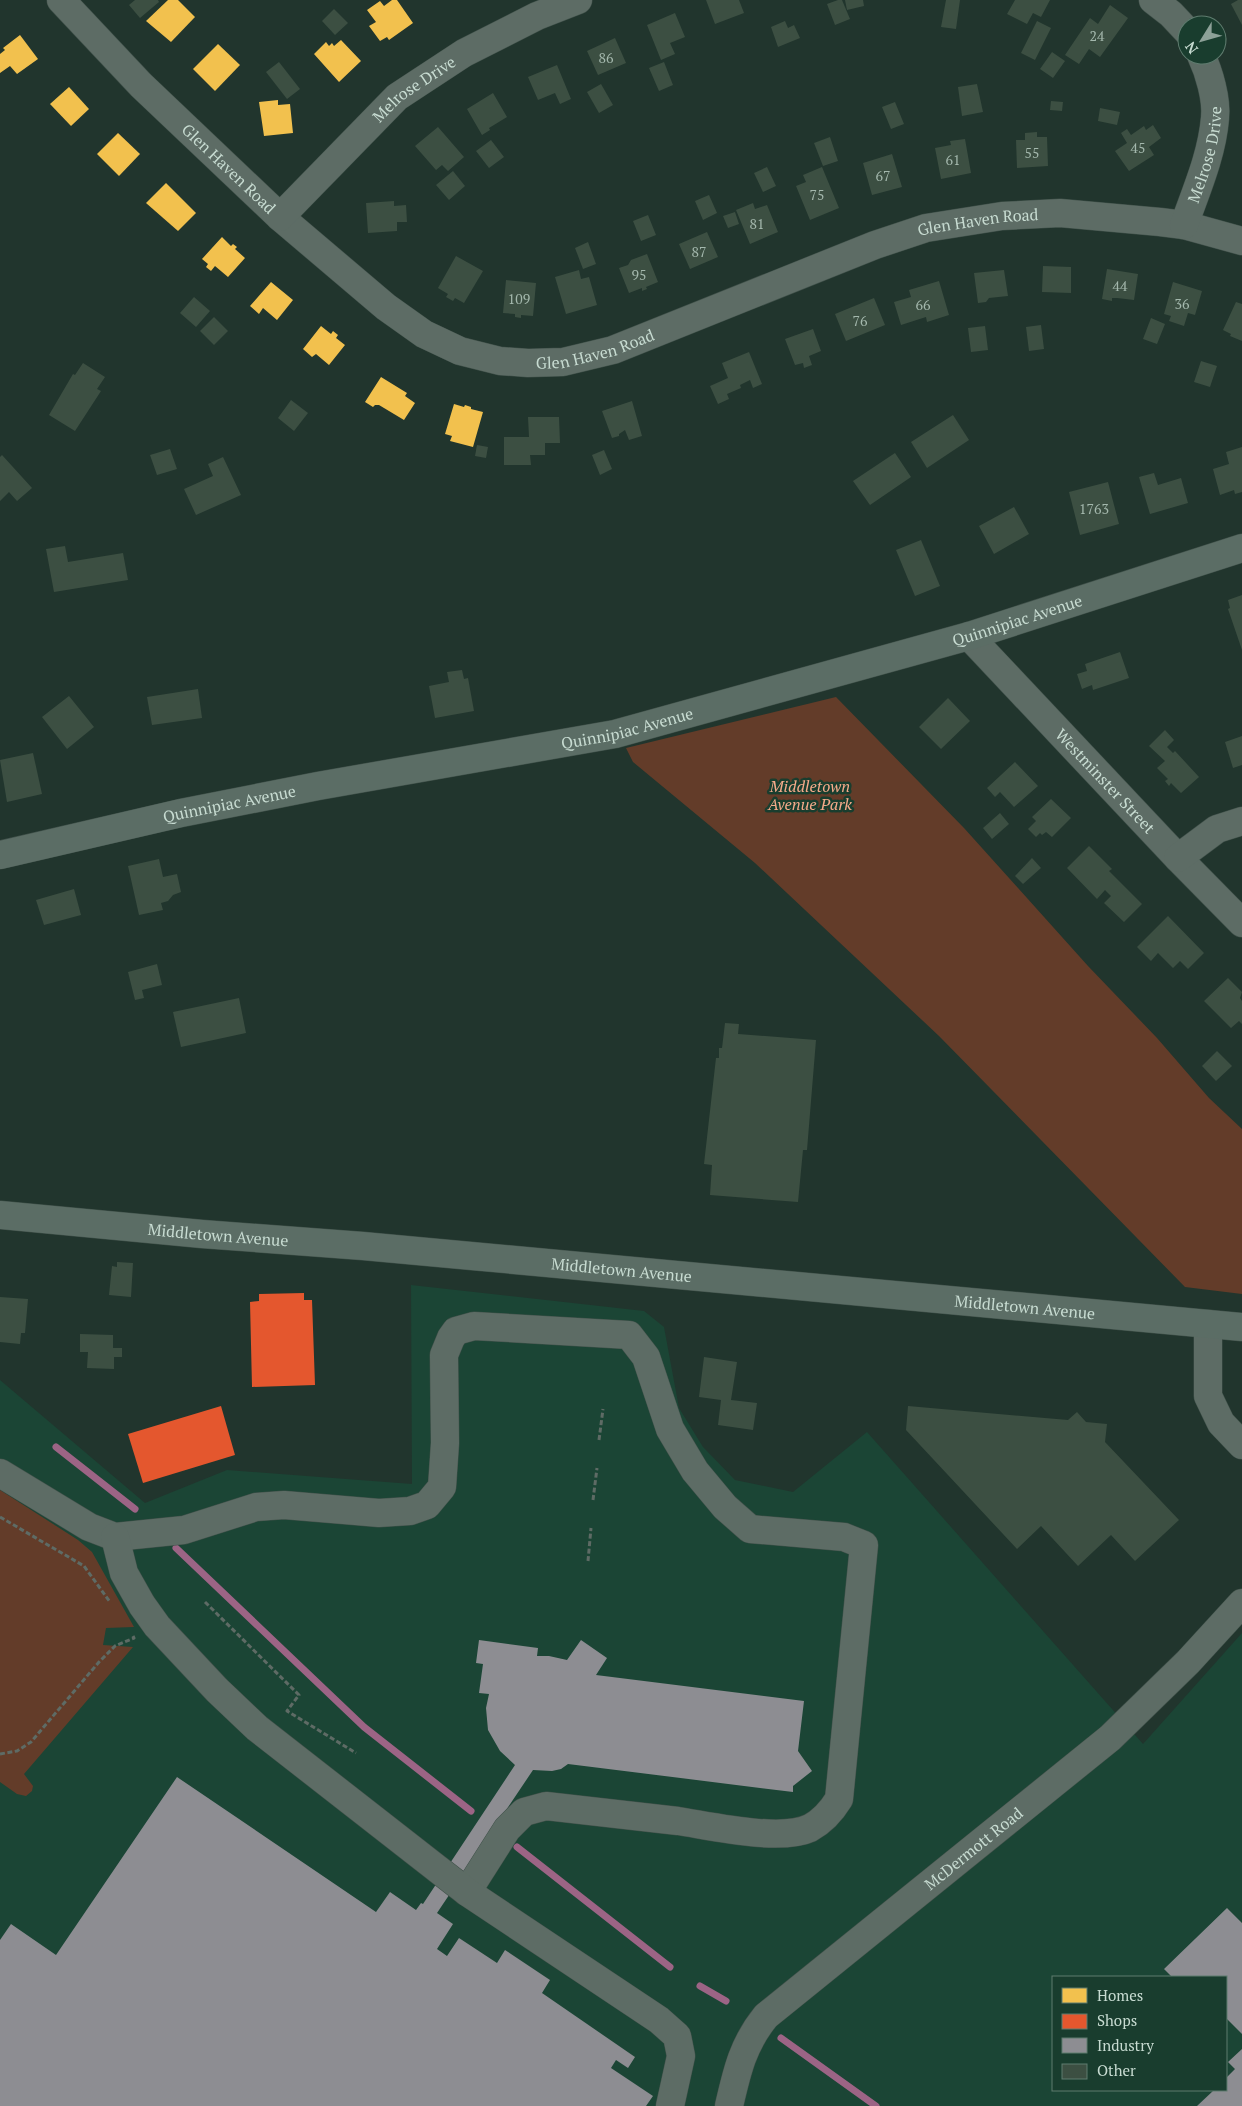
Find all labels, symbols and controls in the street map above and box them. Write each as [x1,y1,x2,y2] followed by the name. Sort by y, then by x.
[1177,15,1227,65] north arrow
[1090,26,1105,45] house number: 24
[1180,38,1202,58] text: N
[599,48,614,67] house number: 86
[367,51,460,127] street label: Melrose Drive
[1182,106,1226,206] street label: Melrose Drive
[177,118,281,219] street label: Glen Haven Road
[1131,138,1145,157] house number: 45
[1025,143,1039,162] house number: 55
[946,150,960,169] house number: 61
[876,166,890,185] house number: 67
[810,185,824,204] house number: 75
[914,203,1039,241] street label: Glen Haven Road
[750,214,764,233] house number: 81
[692,242,706,261] house number: 87
[632,265,646,284] house number: 95
[1113,276,1128,295] house number: 44
[508,289,530,308] house number: 109
[1175,294,1190,313] house number: 36
[916,295,931,314] house number: 66
[853,311,868,330] house number: 76
[535,324,657,374] street label: Glen Haven Road
[1079,499,1109,518] house number: 1763
[950,589,1085,651] street label: Quinnipiac Avenue
[559,702,696,754] street label: Quinnipiac Avenue
[1051,724,1160,838] street label: Westminster Street
[767,775,852,815] park label: Middletown Avenue Park
[161,780,298,828] street label: Quinnipiac Avenue
[147,1218,289,1251] street label: Middletown Avenue
[550,1252,693,1287] street label: Middletown Avenue
[954,1290,1096,1324] street label: Middletown Avenue
[919,1802,1027,1895] street label: McDermott Road
[1052,1976,1227,2091] legend
[1097,1985,1143,2005] text: Homes
[1097,2010,1137,2030] text: Shops
[1097,2035,1154,2055] text: Industry
[1097,2060,1136,2080] text: Other

